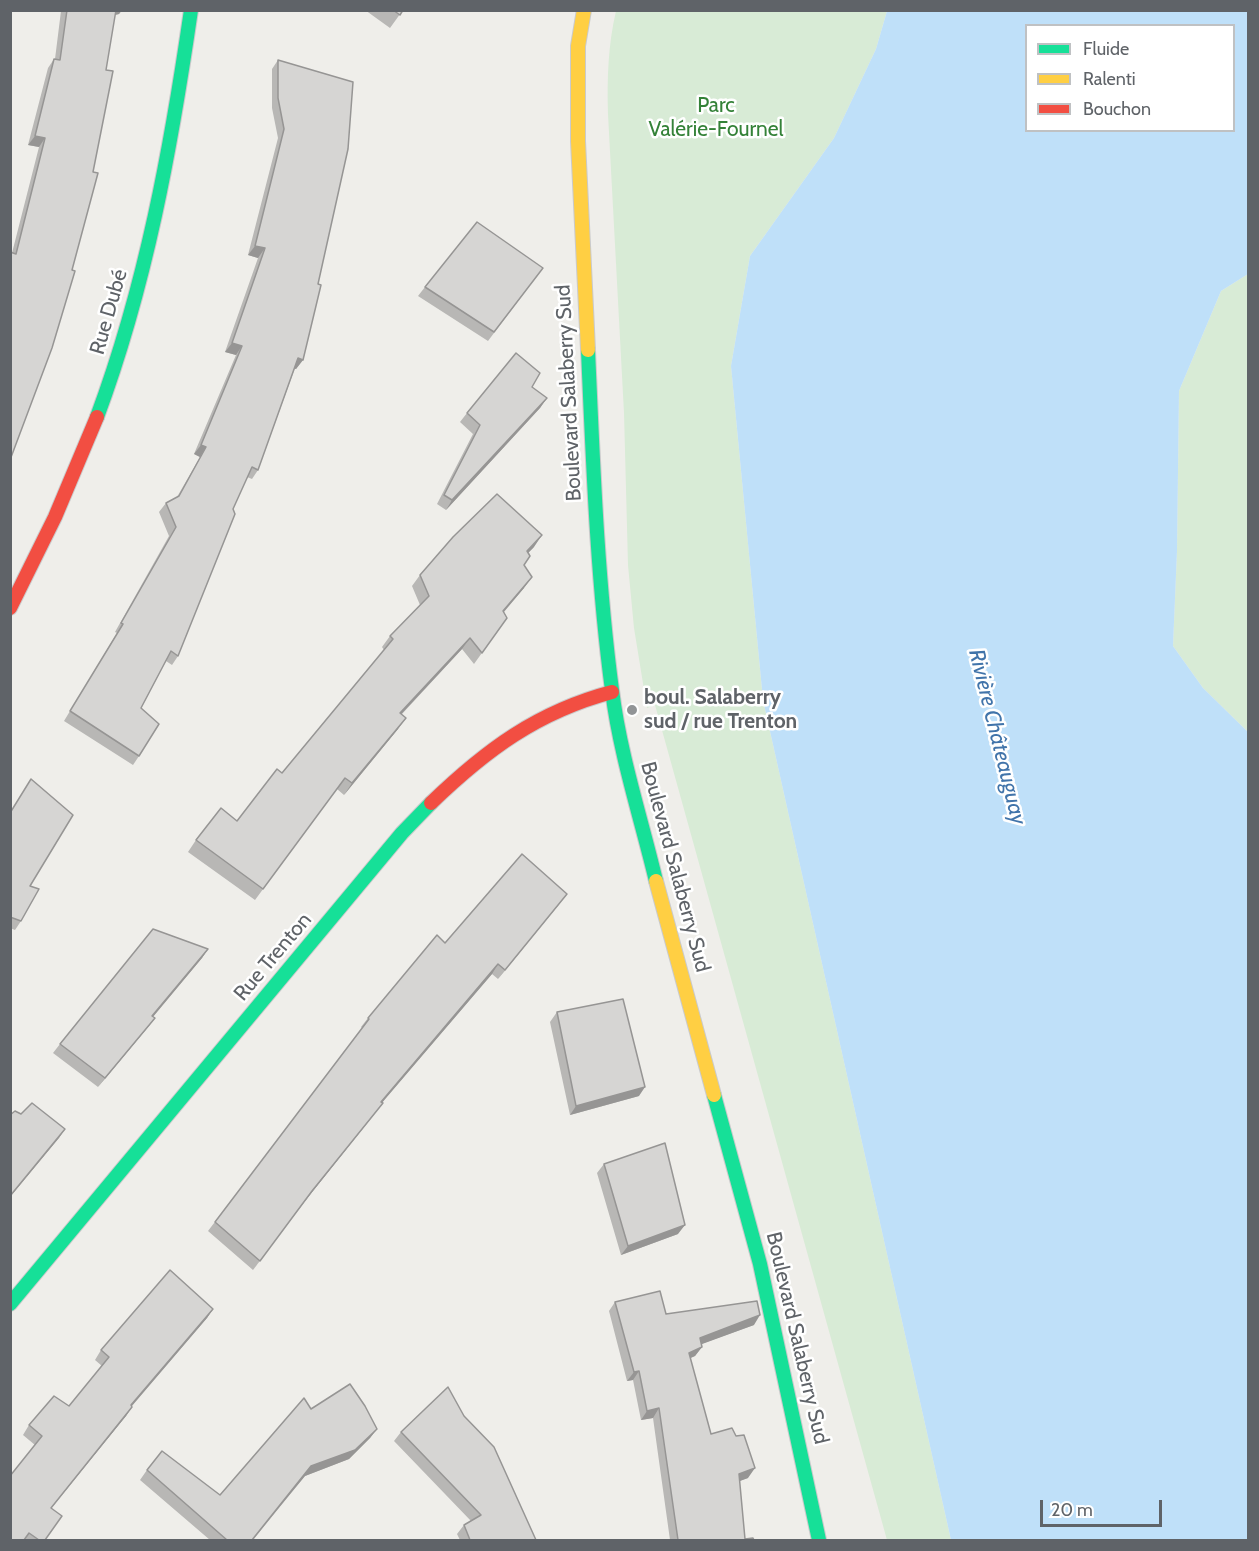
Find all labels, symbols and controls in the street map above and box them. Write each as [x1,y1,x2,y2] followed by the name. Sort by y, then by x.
[1025,24,1235,132] legend
[1083,38,1129,60] text: Fluide
[1083,68,1136,90] text: Ralenti
[648,93,784,143] park label: Parc Valérie-Fournel
[1083,98,1151,120] text: Bouchon
[85,266,133,358] street label: Rue Dubé
[551,284,587,502] street label: Boulevard Salaberry Sud
[962,646,1032,828] water label: Rivière Châteauguay
[644,685,797,735] place label: boul. Salaberry sud / rue Trenton
[625,703,639,717] marker: boul. Salaberry sud / rue Trenton
[635,759,715,975] street label: Boulevard Salaberry Sud
[229,908,317,1006] street label: Rue Trenton
[760,1230,834,1446] street label: Boulevard Salaberry Sud
[1043,1488,1164,1526] scale bar
[1051,1499,1093,1521] text: 20 m

